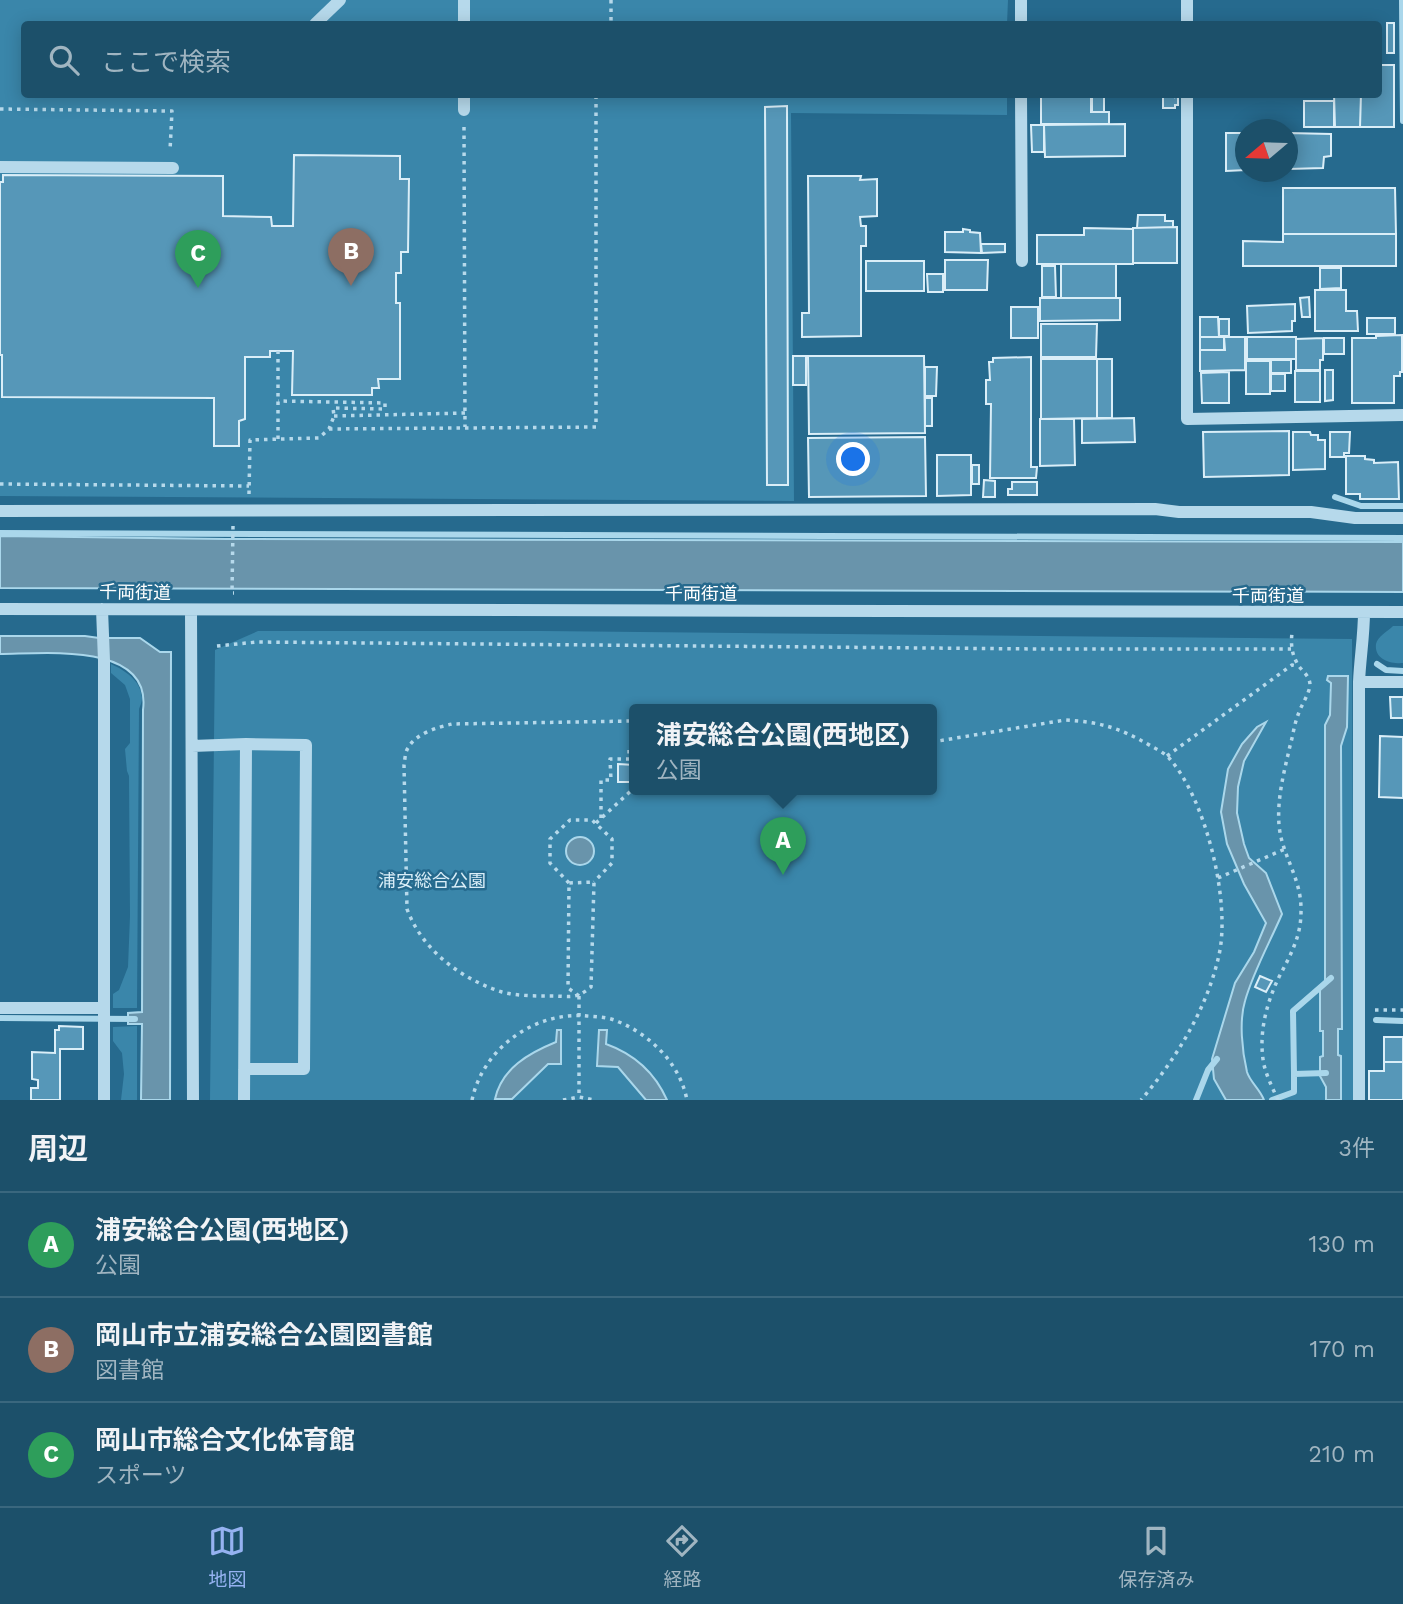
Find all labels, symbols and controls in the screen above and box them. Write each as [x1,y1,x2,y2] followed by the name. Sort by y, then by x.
[21,21,1382,98] search box
[45,41,83,79] icon: search
[101,47,231,77] text: ここで検索
[1235,119,1298,182] north arrow
[328,228,374,286] pin: B
[175,230,221,288] pin: C
[836,442,870,476] your location
[99,581,171,603] street label: 千両街道
[665,583,737,604] street label: 千両街道
[1232,585,1304,606] street label: 千両街道
[629,704,937,795] popup
[656,720,910,750] text: 浦安総合公園(西地区)
[656,757,702,784] text: 公園
[760,817,806,875] pin: A
[378,870,486,891] park label: 浦安総合公園
[28,1131,88,1166] text: 周辺
[1339,1135,1375,1162] text: 3件
[95,1215,349,1245] text: 浦安総合公園(西地区)
[43,1231,59,1258] text: A
[1309,1231,1375,1258] text: 130 m
[95,1252,141,1279] text: 公園
[95,1320,433,1350] text: 岡山市立浦安総合公園図書館
[43,1336,59,1363] text: B
[1310,1336,1375,1363] text: 170 m
[95,1357,164,1384] text: 図書館
[95,1425,355,1455] text: 岡山市総合文化体育館
[43,1441,59,1468] text: C
[1309,1441,1375,1468] text: 210 m
[95,1462,187,1489] text: スポーツ
[208,1522,247,1591] tab: 地図
[663,1522,702,1591] tab: 経路
[1118,1522,1195,1591] tab: 保存済み

